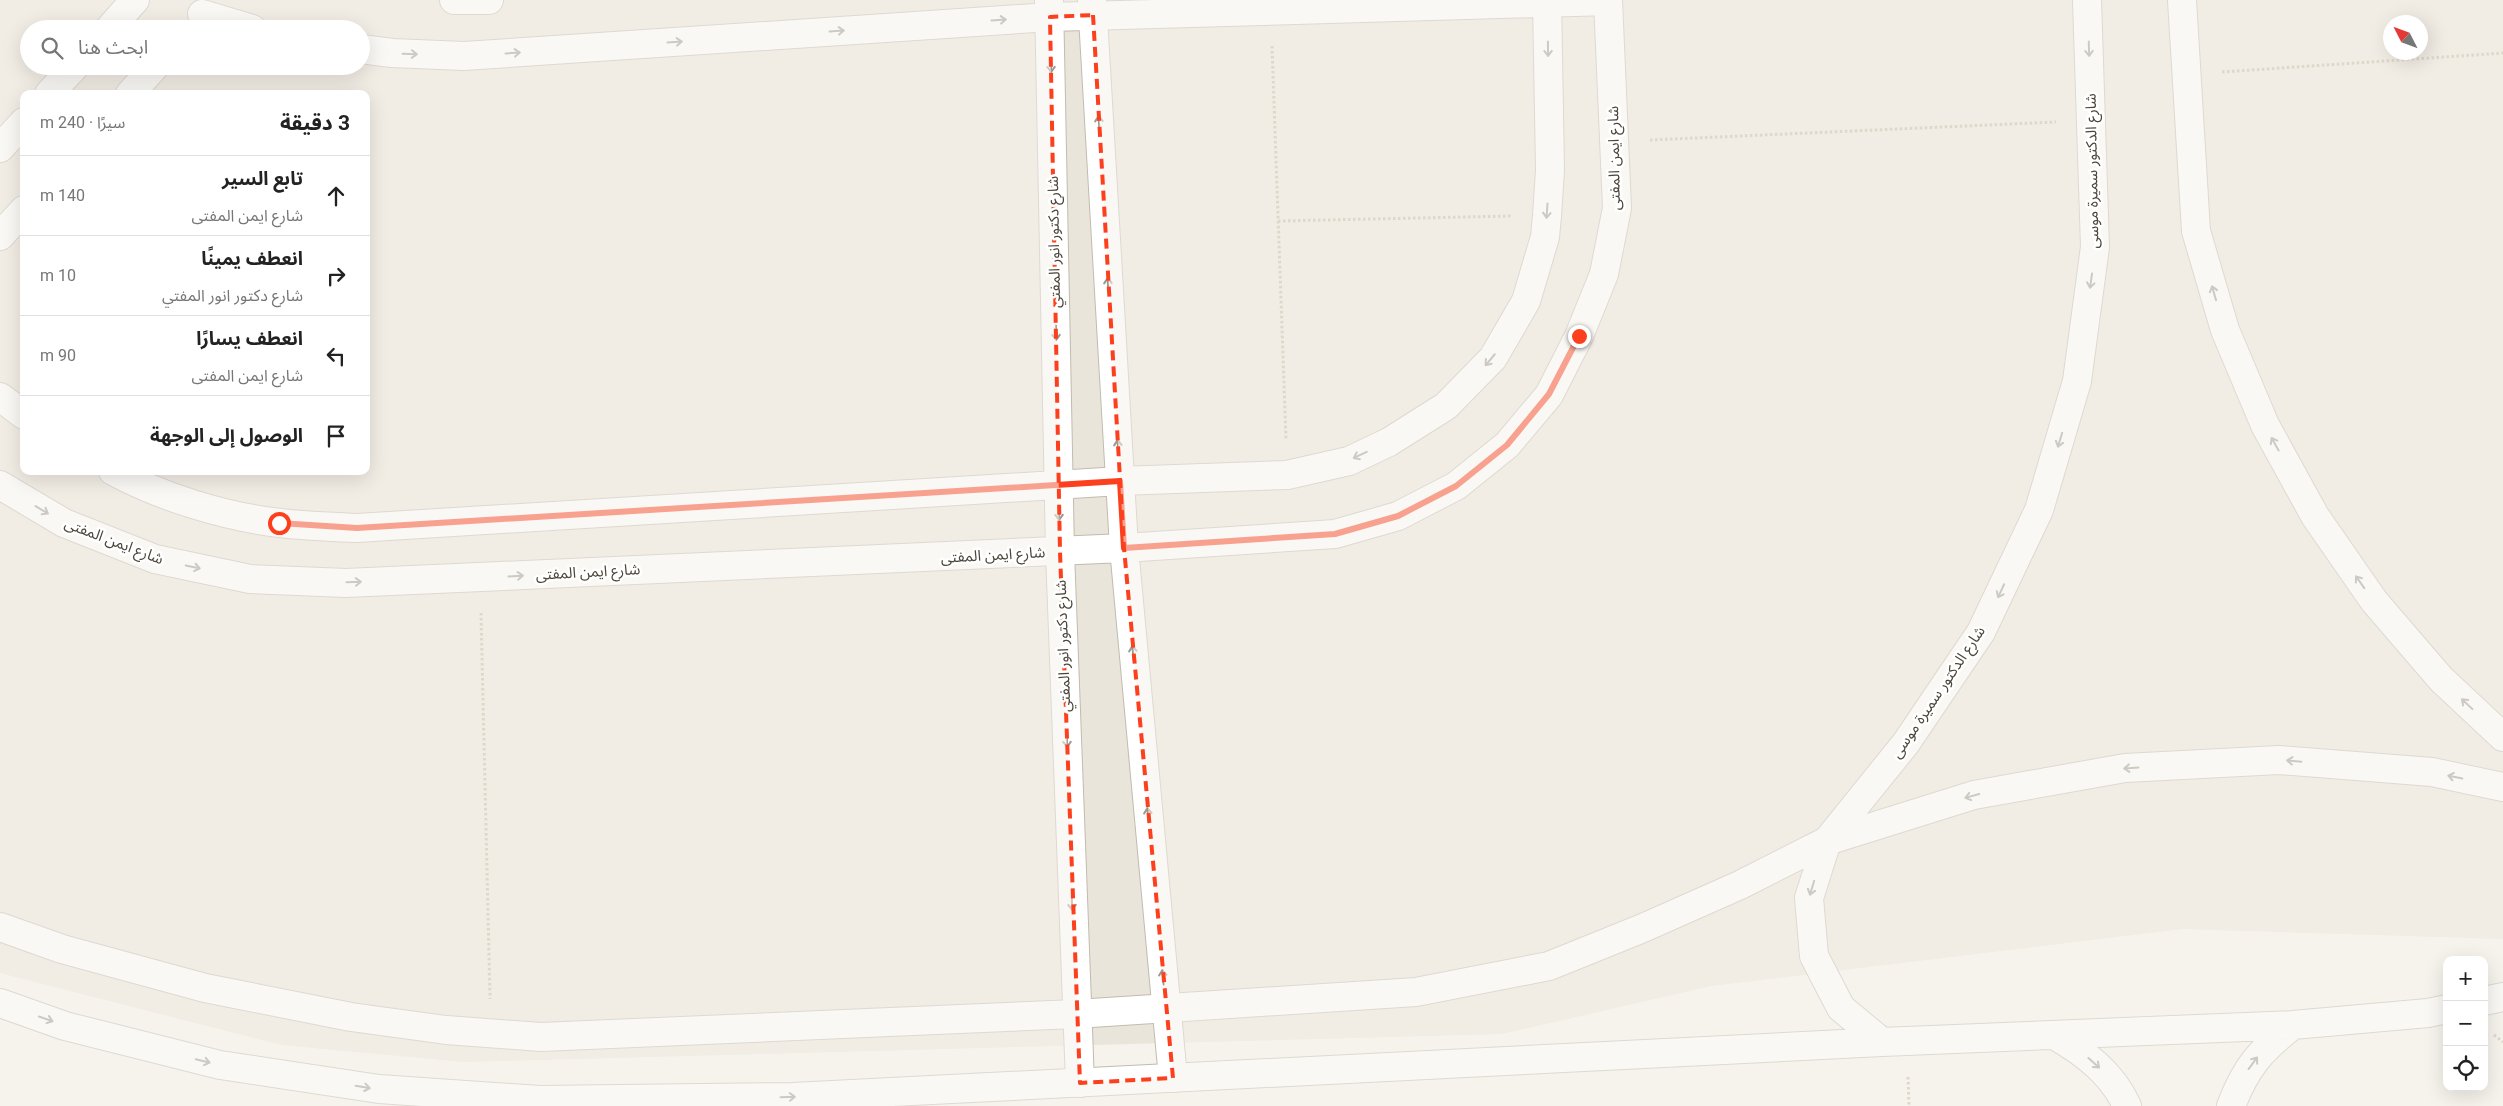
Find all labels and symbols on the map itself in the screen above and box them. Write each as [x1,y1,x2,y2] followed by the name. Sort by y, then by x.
[991,15,1007,25] one-way arrow
[2383,15,2428,60] north arrow
[829,27,845,36] one-way arrow
[667,38,683,47] one-way arrow
[1543,40,1553,56] one-way arrow
[2084,40,2093,56] one-way arrow
[505,49,521,58] one-way arrow
[401,50,417,59] one-way arrow
[1046,57,1056,73] one-way arrow
[2082,93,2105,249] street label: شارع الدكتور سميرة موسى
[1604,105,1627,210] street label: شارع ايمن المفتى
[1094,115,1103,131] one-way arrow
[1044,175,1067,308] street label: شارع دكتور انور المفتي
[1542,203,1551,219] one-way arrow
[2085,272,2095,288] one-way arrow
[1104,277,1113,293] one-way arrow
[2209,286,2219,302] one-way arrow
[1051,325,1060,341] one-way arrow
[1568,325,1591,348] route end
[1484,354,1495,367] one-way arrow
[2054,431,2064,447] one-way arrow
[2270,436,2280,451] one-way arrow
[1113,439,1122,455] one-way arrow
[1353,451,1368,461] one-way arrow
[1054,504,1064,521] one-way arrow
[34,505,48,515] one-way arrow
[268,512,291,535] route start
[61,514,166,571] street label: شارع ايمن المفتى
[940,543,1046,570] street label: شارع ايمن المفتى
[535,560,641,587] street label: شارع ايمن المفتى
[184,563,200,572] one-way arrow
[508,571,524,580] one-way arrow
[2355,575,2365,589] one-way arrow
[346,578,362,587] one-way arrow
[1052,579,1077,712] street label: شارع دكتور انور المفتي
[1995,583,2005,598] one-way arrow
[1887,622,1992,763] street label: شارع الدكتور سميرة موسى
[1128,645,1138,661] one-way arrow
[2461,698,2474,710] one-way arrow
[1062,732,1071,748] one-way arrow
[2286,756,2302,766] one-way arrow
[2124,763,2140,772] one-way arrow
[2448,772,2464,781] one-way arrow
[1964,792,1980,801] one-way arrow
[1143,807,1153,823] one-way arrow
[1807,879,1817,895] one-way arrow
[1068,894,1077,910] one-way arrow
[1159,969,1168,985] one-way arrow
[38,1015,53,1024] one-way arrow
[2248,1056,2258,1070] one-way arrow
[195,1057,211,1066] one-way arrow
[2088,1057,2101,1069] one-way arrow
[355,1082,371,1092] one-way arrow
[780,1092,796,1102] one-way arrow

